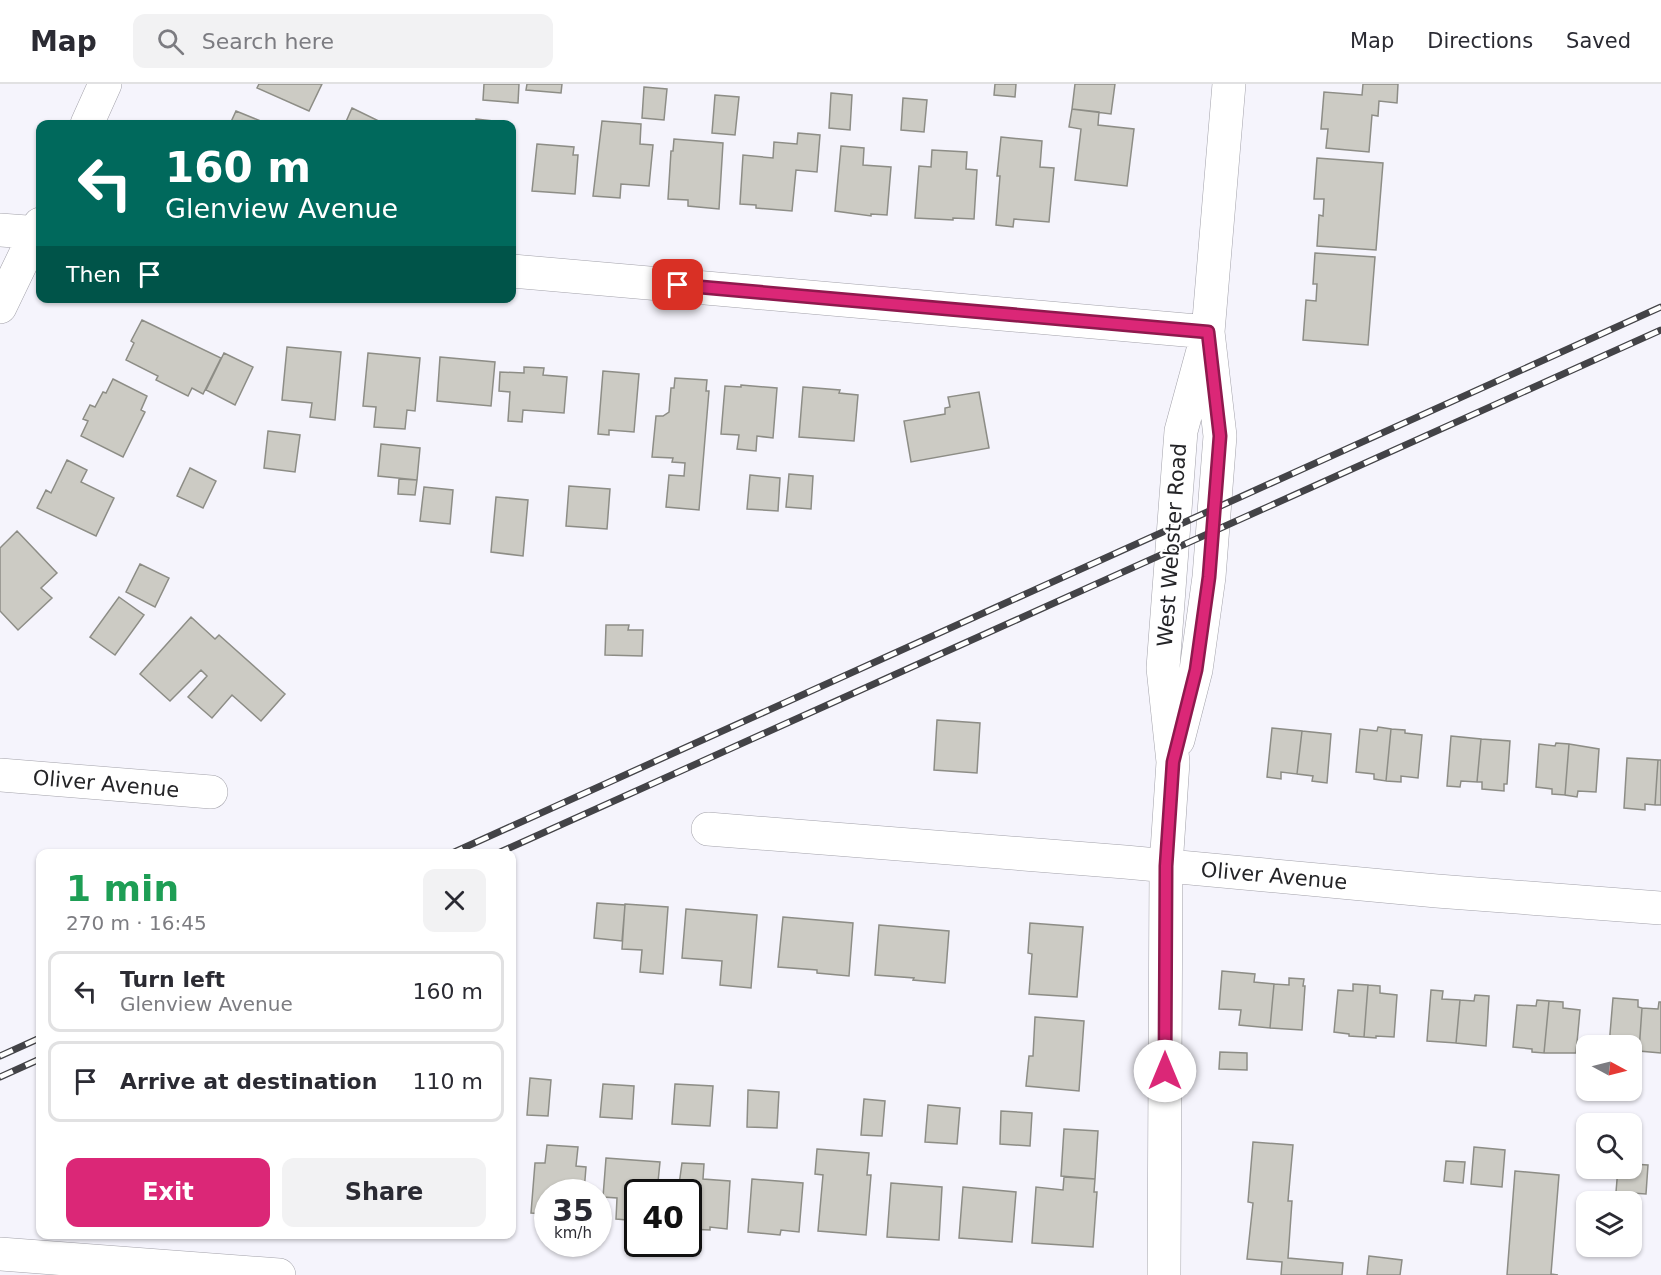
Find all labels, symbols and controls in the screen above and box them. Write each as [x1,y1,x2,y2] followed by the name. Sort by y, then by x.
[133,14,553,68] search box
[30,25,97,58] text: Map
[154,25,187,58] icon: search
[202,29,334,54] text: Search here
[1350,29,1394,53] text: Map
[1427,29,1533,53] text: Directions
[1566,29,1631,53] text: Saved
[165,143,311,192] text: 160 m
[66,144,144,222] icon: left
[165,193,398,224] text: Glenview Avenue
[133,258,166,291] icon: arrive
[652,259,703,310] pin
[66,262,121,287] text: Then
[661,268,694,301] icon: arrive
[1153,442,1191,648] street label: West Webster Road
[32,766,180,802] street label: Oliver Avenue
[1200,858,1348,894] street label: Oliver Avenue
[66,868,179,909] text: 1 min
[423,869,486,932] button: close
[66,911,207,935] text: 270 m · 16:45
[120,967,225,992] text: Turn left
[69,975,102,1008] icon: left
[413,979,483,1004] text: 160 m
[120,992,293,1016] text: Glenview Avenue
[1576,1035,1642,1101] north arrow
[1576,1035,1642,1257] map controls
[1133,1039,1197,1103] position arrow
[69,1065,102,1098] icon: arrive
[120,1069,377,1094] text: Arrive at destination
[413,1069,483,1094] text: 110 m
[1576,1113,1642,1179] button: search
[66,1158,270,1227] button: Exit
[282,1158,486,1227] button: Share
[624,1179,702,1257] speed limit sign: 40
[1576,1191,1642,1257] button: layers
[552,1193,594,1228] text: 35
[554,1224,592,1242] text: km/h

